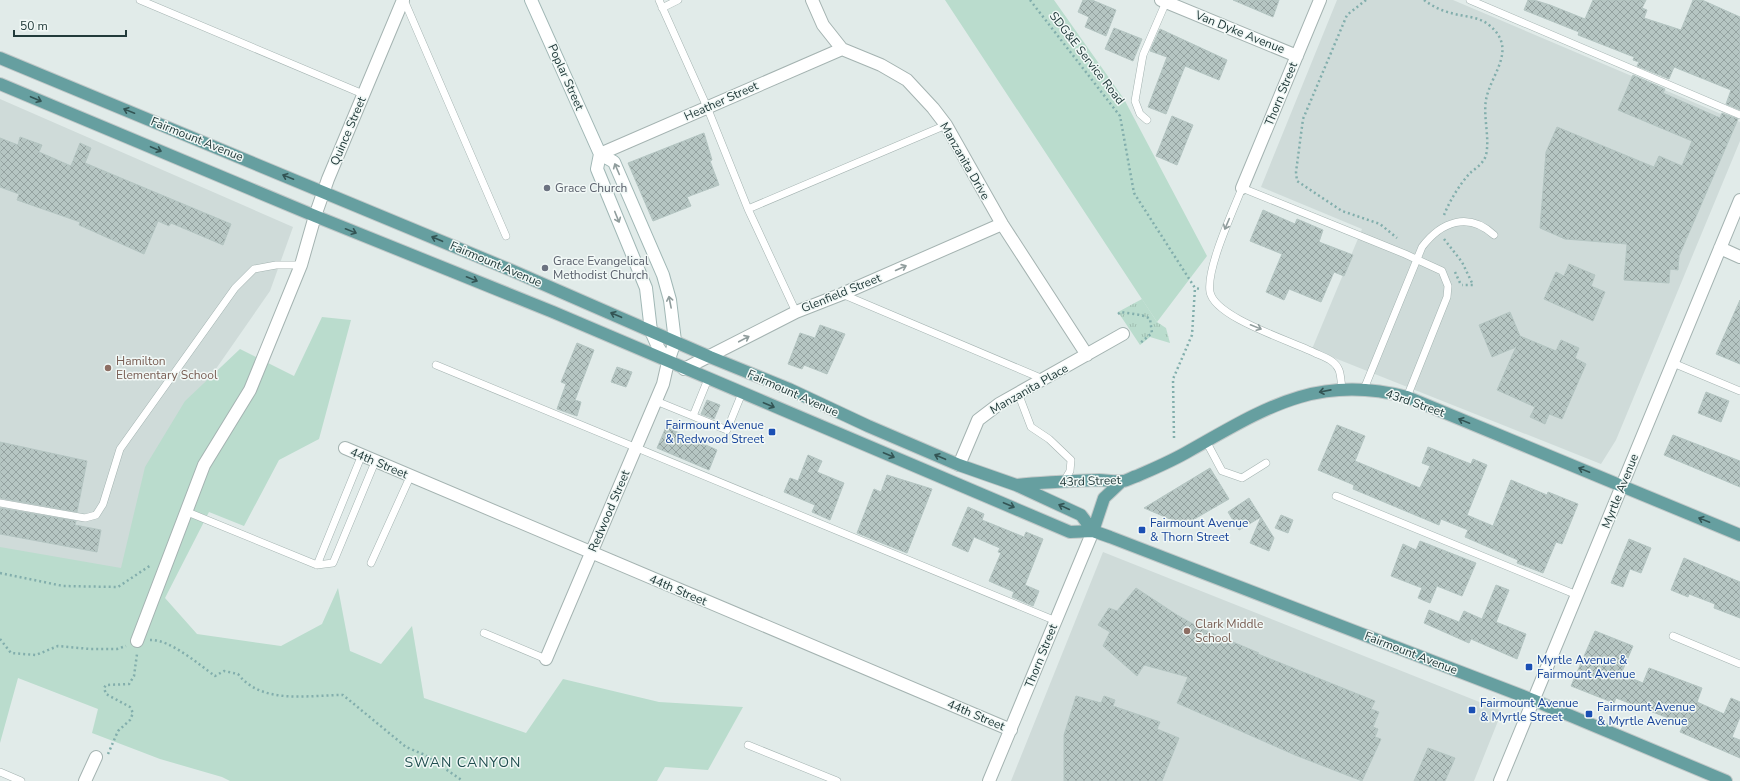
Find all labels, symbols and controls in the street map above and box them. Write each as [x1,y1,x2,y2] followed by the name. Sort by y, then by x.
[1192,6,1287,57] street label: Van Dyke Avenue
[1046,8,1128,108] street label: SDG&E Service Road
[14,12,126,38] scale bar
[20,18,48,34] text: 50 m
[544,41,588,113] street label: Poplar Street
[1261,59,1301,128] street label: Thorn Street
[681,77,761,124] street label: Heather Street
[326,93,370,168] street label: Quince Street
[30,95,42,103] one-way arrow
[123,107,135,114] one-way arrow
[148,113,246,165] street label: Fairmount Avenue
[936,119,994,203] street label: Manzanita Drive
[149,146,161,153] one-way arrow
[613,163,621,175] one-way arrow
[282,172,294,180] one-way arrow
[555,180,627,196] place label: Grace Church
[542,183,552,193] marker: Grace Church
[613,210,621,222] one-way arrow
[1223,218,1230,230] one-way arrow
[345,227,357,235] one-way arrow
[431,235,443,242] one-way arrow
[448,237,544,291] street label: Fairmount Avenue
[553,253,649,283] place label: Grace Evangelical Methodist Church
[540,263,550,273] marker: Grace Evangelical Methodist Church
[894,264,906,272] one-way arrow
[799,269,884,316] street label: Glenfield Street
[465,276,477,284] one-way arrow
[666,296,674,309] one-way arrow
[610,311,622,319] one-way arrow
[1250,324,1262,332] one-way arrow
[738,335,750,342] one-way arrow
[116,353,218,383] place label: Hamilton Elementary School
[987,360,1071,418] street label: Manzanita Place
[103,363,113,373] marker: Hamilton Elementary School
[745,366,841,420] street label: Fairmount Avenue
[1383,385,1447,421] street label: 43rd Street
[1319,388,1332,396] one-way arrow
[763,402,775,409] one-way arrow
[1458,416,1470,424] one-way arrow
[665,417,765,447] place label: Fairmount Avenue & Redwood Street
[767,427,777,437] marker: Fairmount Avenue & Redwood Street
[348,444,411,483] street label: 44th Street
[1598,451,1642,531] street label: Myrtle Avenue
[883,452,895,459] one-way arrow
[935,452,947,460] one-way arrow
[1578,466,1590,474] one-way arrow
[585,467,634,554] street label: Redwood Street
[1059,472,1122,490] street label: 43rd Street
[1003,502,1015,509] one-way arrow
[1058,503,1070,510] one-way arrow
[1150,515,1248,545] place label: Fairmount Avenue & Thorn Street
[1698,516,1710,523] one-way arrow
[1137,525,1147,535] marker: Fairmount Avenue & Thorn Street
[647,571,710,610] street label: 44th Street
[1195,616,1263,646] place label: Clark Middle School
[1021,621,1061,690] street label: Thorn Street
[1182,626,1192,636] marker: Clark Middle School
[1362,628,1460,678] street label: Fairmount Avenue
[1537,652,1635,682] place label: Myrtle Avenue & Fairmount Avenue
[1524,662,1534,672] marker: Myrtle Avenue & Fairmount Avenue
[1480,695,1578,725] place label: Fairmount Avenue & Myrtle Street
[945,696,1008,735] street label: 44th Street
[1597,699,1695,729] place label: Fairmount Avenue & Myrtle Avenue
[1467,705,1477,715] marker: Fairmount Avenue & Myrtle Street
[1584,709,1594,719] marker: Fairmount Avenue & Myrtle Avenue
[405,753,521,772] district label: SWAN CANYON

